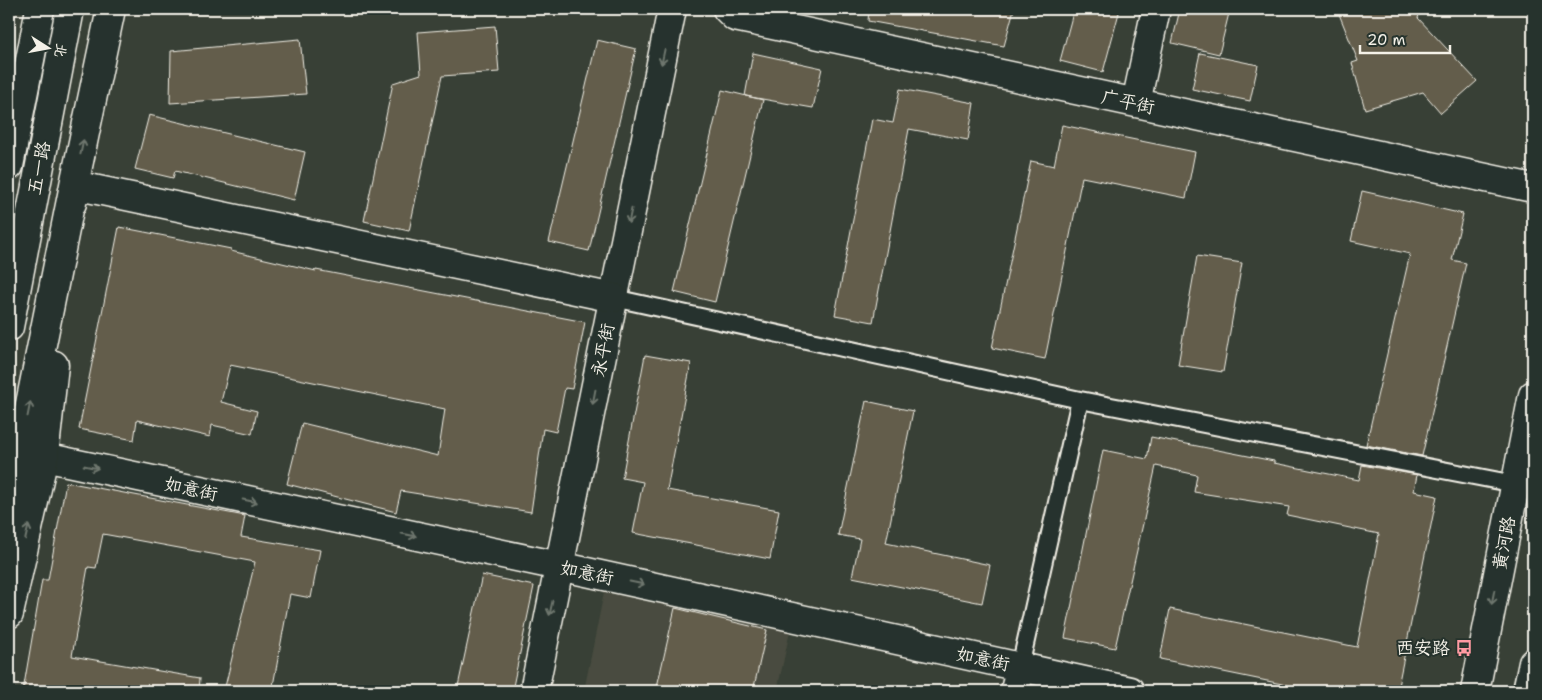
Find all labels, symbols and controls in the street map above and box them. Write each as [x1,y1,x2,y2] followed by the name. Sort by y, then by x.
[22,22,72,72] north arrow
[1360,22,1450,54] scale bar
[1367,30,1406,50] text: 20 m
[51,42,71,59] text: 北
[657,48,667,64] one-way arrow
[1099,85,1157,119] street label: 广平街
[22,139,56,197] street label: 五一路
[78,139,87,155] one-way arrow
[625,207,635,223] one-way arrow
[586,321,620,379] street label: 永平街
[588,388,598,404] one-way arrow
[25,402,34,418] one-way arrow
[83,463,99,473] one-way arrow
[162,472,220,506] street label: 如意街
[242,497,258,506] one-way arrow
[1487,514,1521,572] street label: 黄河路
[23,525,32,541] one-way arrow
[401,530,417,540] one-way arrow
[558,556,616,590] street label: 如意街
[628,579,644,588] one-way arrow
[1488,589,1497,605] one-way arrow
[546,599,555,615] one-way arrow
[1396,636,1450,660] place label: 西安路
[1454,638,1474,658] bus stop icon: 西安路
[954,642,1012,676] street label: 如意街

